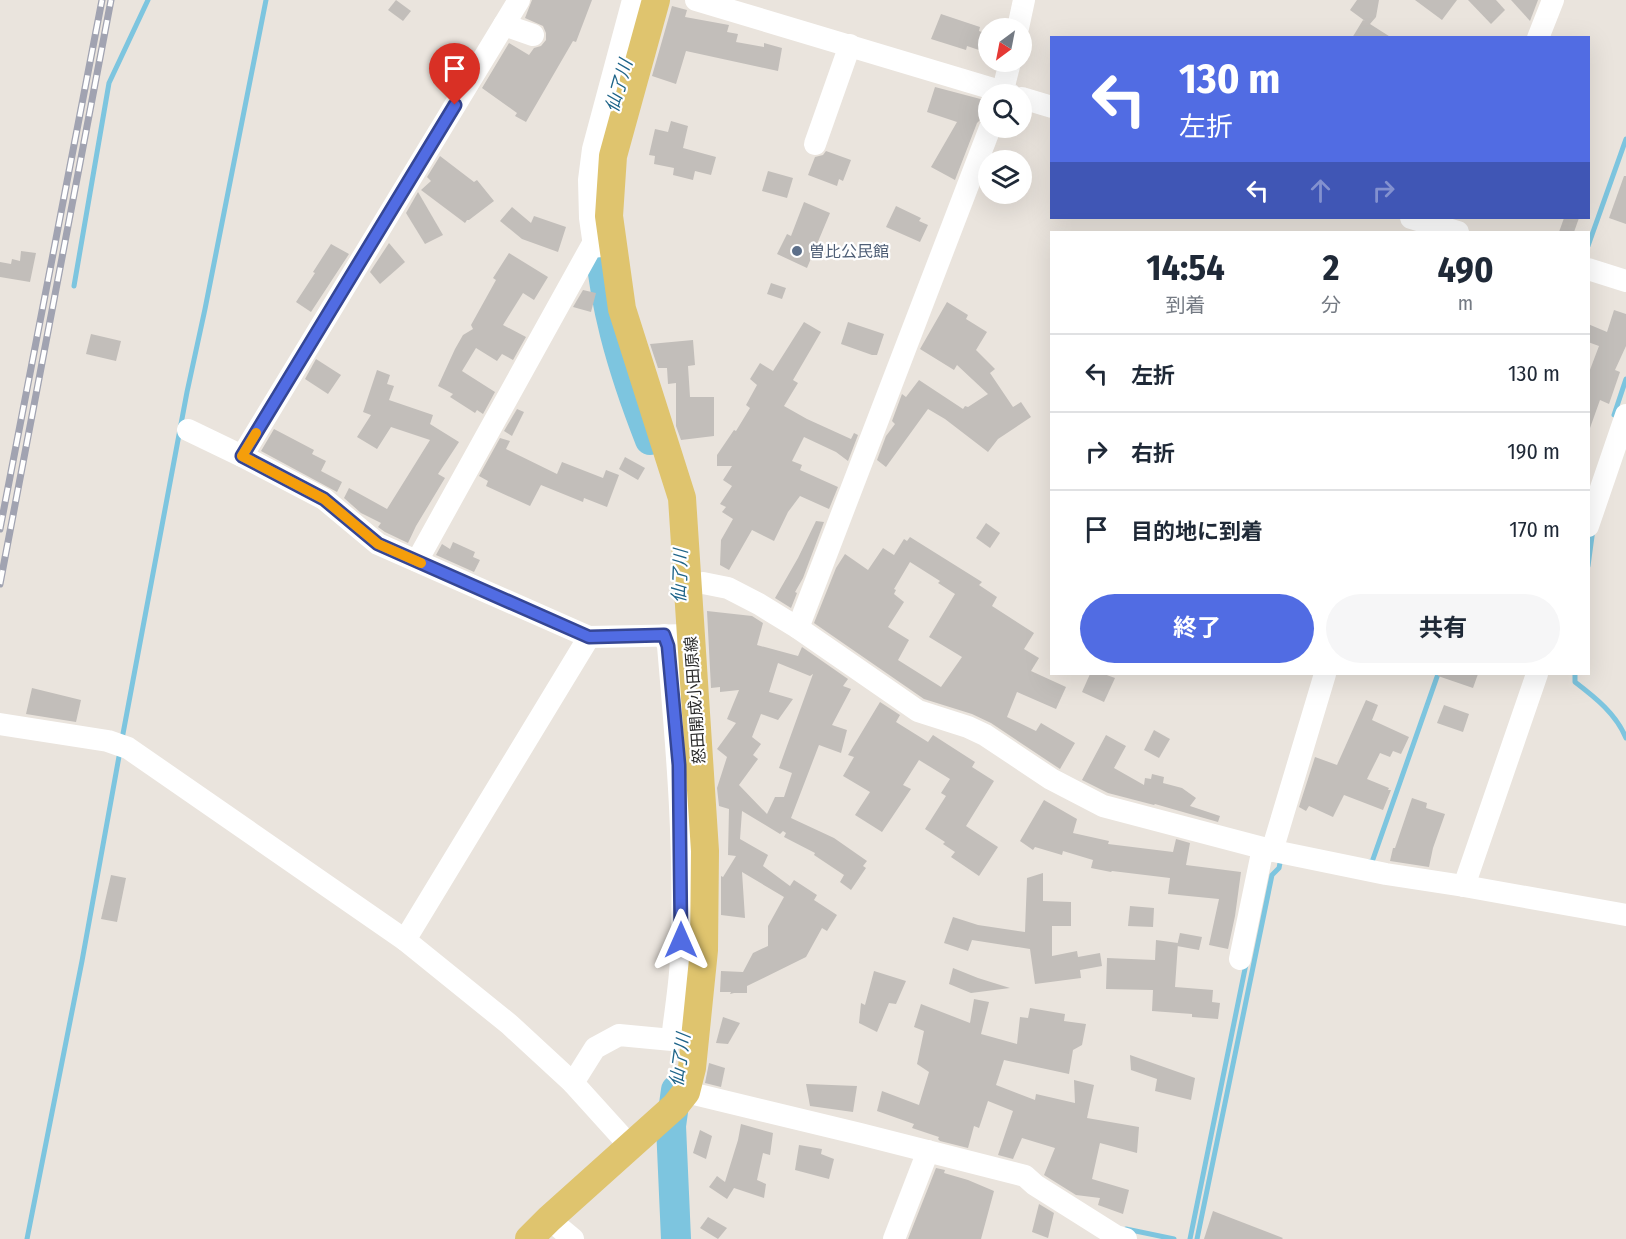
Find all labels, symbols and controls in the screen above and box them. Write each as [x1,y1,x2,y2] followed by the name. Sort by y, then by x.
[978,18,1032,72] north arrow
[978,18,1032,204] map controls
[429,43,480,105] pin
[438,52,471,85] icon: arrive
[1179,54,1280,104] text: 130 m
[601,55,638,115] water label: 仙了川
[1080,60,1158,138] icon: left
[978,84,1032,138] button: search
[1179,111,1233,143] text: 左折
[978,150,1032,204] button: layers
[1241,174,1274,207] icon: left
[1304,174,1337,207] icon: ahead
[1367,174,1400,207] icon: right
[809,242,889,261] place label: 曽比公民館
[790,244,804,258] marker: 曽比公民館
[1146,246,1225,290] text: 14:54
[1323,246,1339,290] text: 2
[1437,248,1494,292] text: 490
[1458,291,1473,315] text: m
[1166,293,1206,317] text: 到着
[1321,293,1341,317] text: 分
[1080,357,1113,390] icon: left
[1508,360,1560,387] text: 130 m
[1131,362,1175,389] text: 左折
[1080,435,1113,468] icon: right
[1507,438,1560,465] text: 190 m
[1131,440,1175,467] text: 右折
[1080,513,1113,546] icon: arrive
[1509,516,1560,543] text: 170 m
[1131,518,1263,545] text: 目的地に到着
[668,547,692,603] water label: 仙了川
[1080,594,1314,663] button: 終了
[1326,594,1560,663] button: 共有
[681,635,709,765] street label: 怒田開成小田原線
[649,908,713,972] position arrow
[665,1030,695,1088] water label: 仙了川

